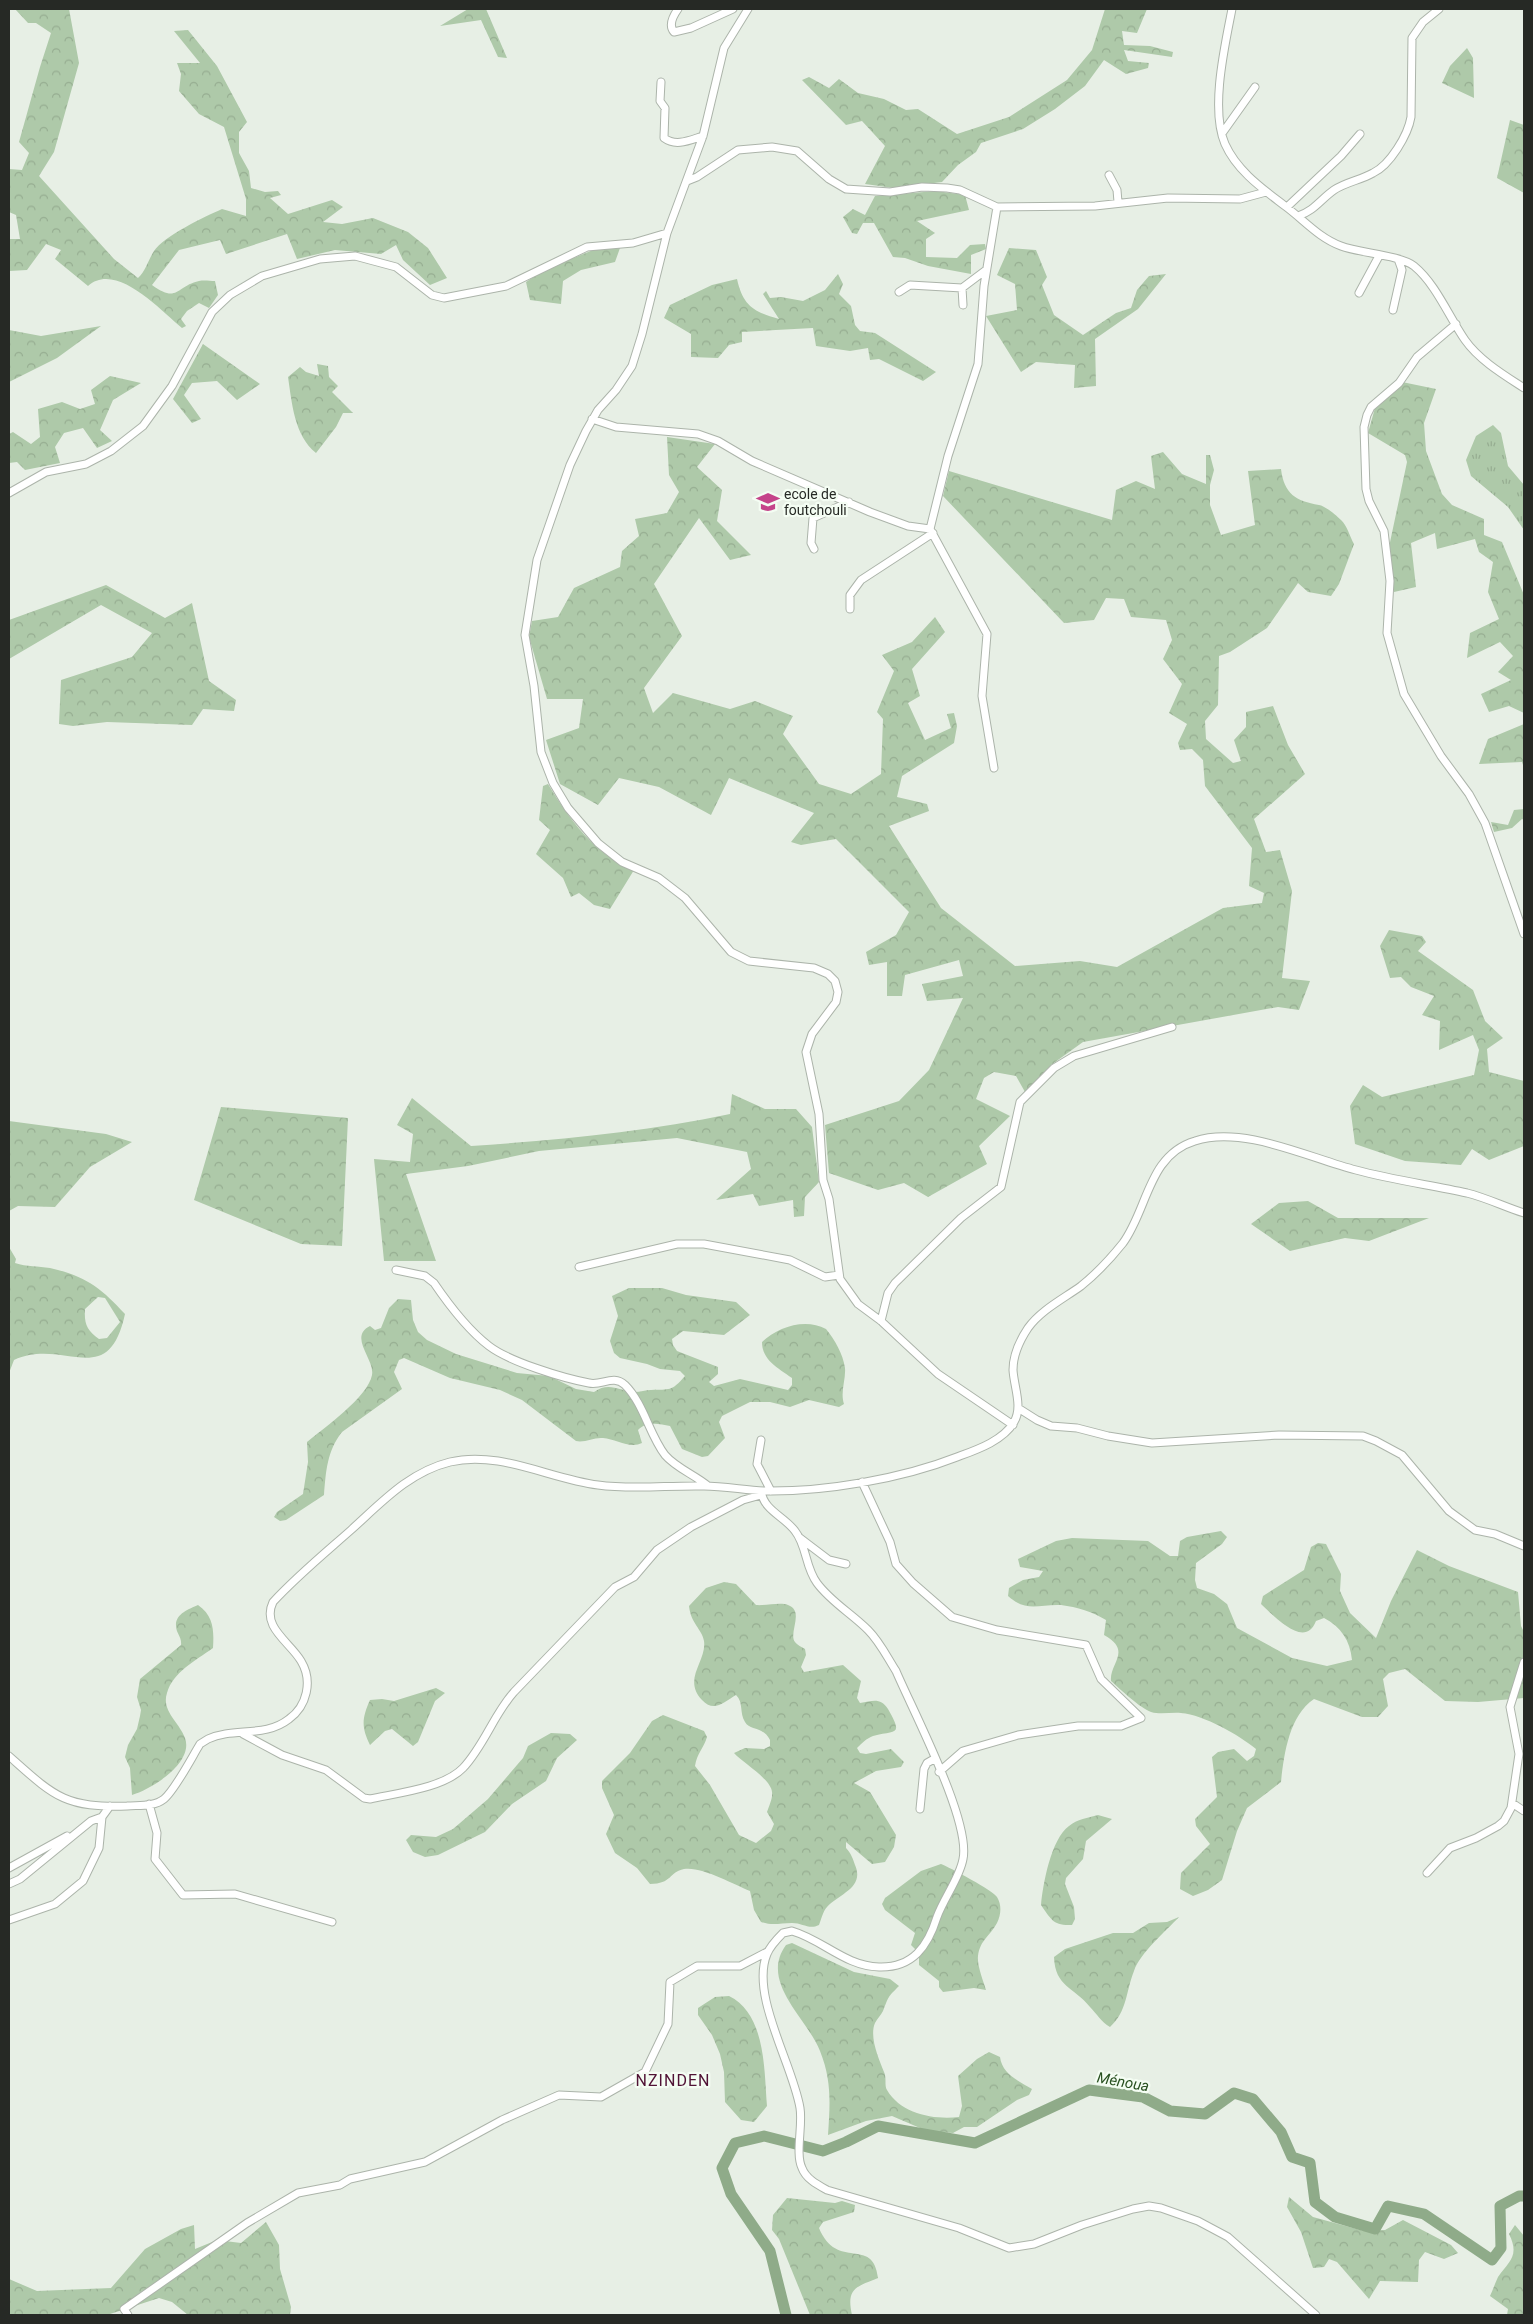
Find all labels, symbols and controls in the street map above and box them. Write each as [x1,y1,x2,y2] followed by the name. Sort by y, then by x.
[784,486,847,518] place label: ecole de foutchouli
[755,489,781,515] school or university icon: ecole de foutchouli
[1095,2069,1151,2095] water label: Ménoua
[636,2071,710,2090] district label: NZINDEN

